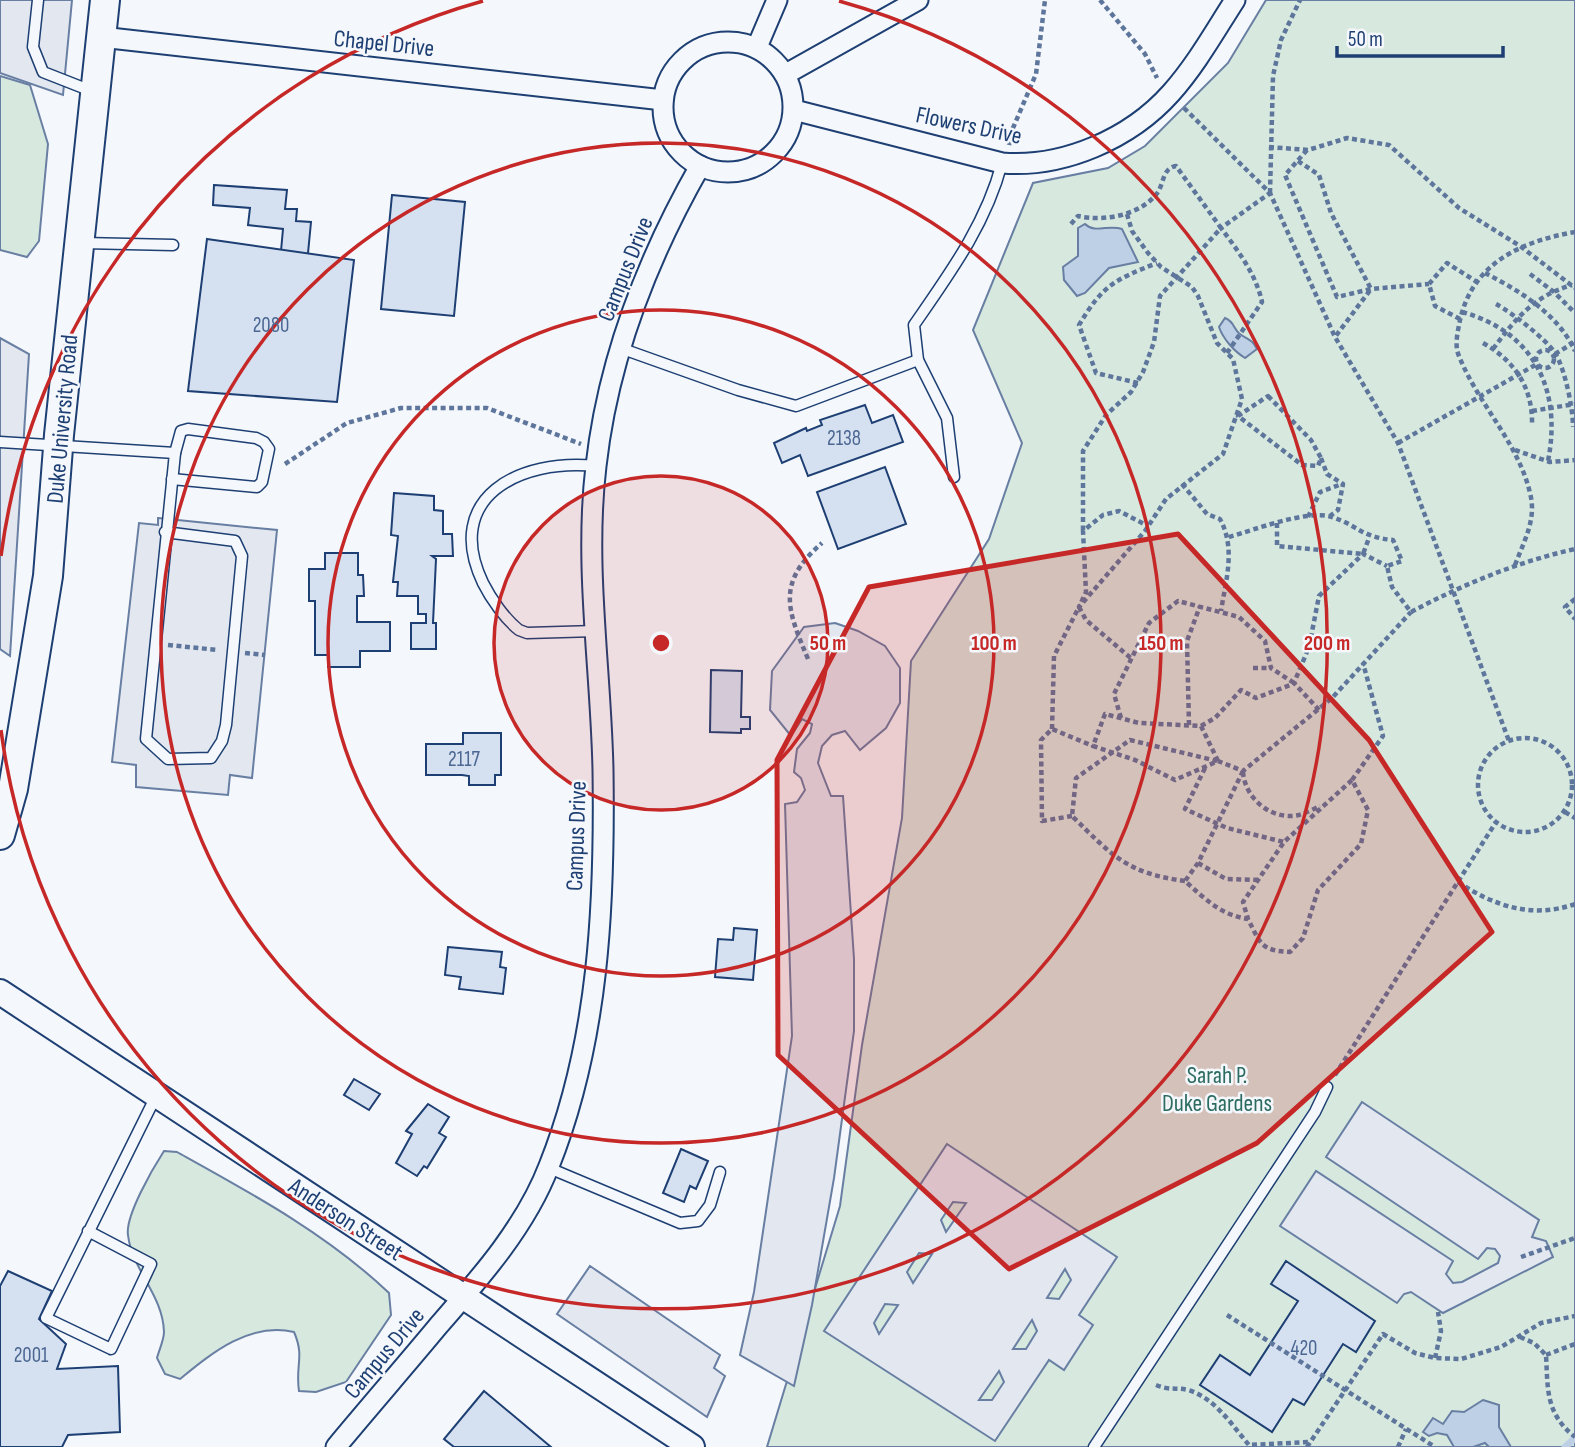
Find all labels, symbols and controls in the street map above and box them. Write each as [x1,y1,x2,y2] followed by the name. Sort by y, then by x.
[1337,14,1503,58] scale bar
[332,24,436,63] street label: Chapel Drive
[1348,27,1383,52] text: 50 m
[913,100,1024,151] street label: Flowers Drive
[591,213,660,326] street label: Campus Drive
[253,313,289,338] house number: 2080
[41,333,84,505] street label: Duke University Road
[827,426,861,451] house number: 2138
[649,631,673,655] centre of rings
[810,631,846,656] text: 50 m
[971,631,1017,656] text: 100 m
[1139,631,1183,656] text: 150 m
[1304,631,1350,656] text: 200 m
[448,747,480,772] house number: 2117
[560,780,593,892] street label: Campus Drive
[1162,1061,1272,1118] park label: Sarah P. Duke Gardens
[282,1171,408,1267] street label: Anderson Street
[338,1302,431,1405] street label: Campus Drive
[1291,1336,1317,1361] house number: 420
[14,1343,49,1368] house number: 2001

